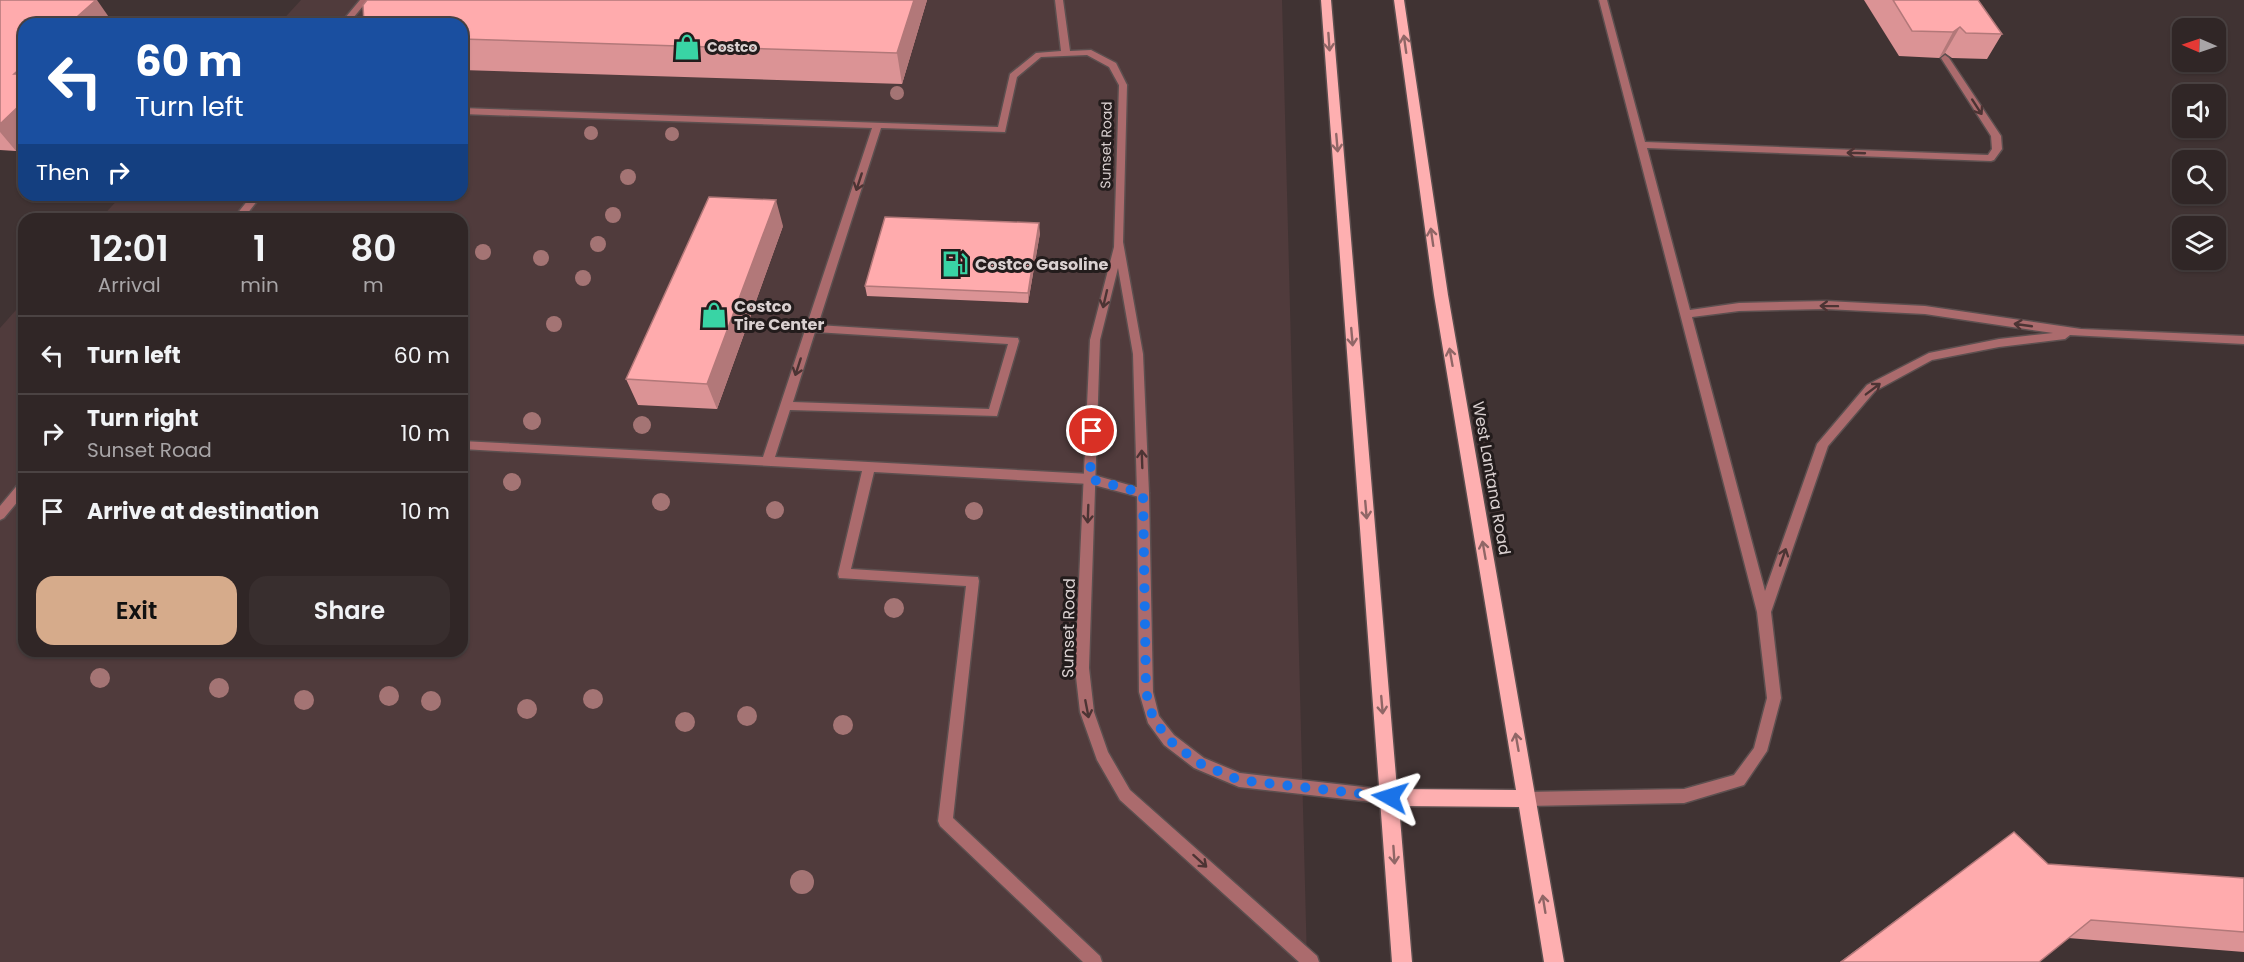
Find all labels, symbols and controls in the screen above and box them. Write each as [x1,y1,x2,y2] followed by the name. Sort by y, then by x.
[2172,18,2226,72] north arrow
[2172,18,2226,270] map controls
[135,32,243,91] text: 60 m
[672,32,702,62] shop icon: Costco
[1324,32,1335,52] one-way arrow
[1399,35,1410,55] one-way arrow
[707,37,758,57] place label: Costco
[36,42,114,120] icon: left
[2172,84,2226,138] button: sound
[135,88,244,125] text: Turn left
[1971,98,1983,114] one-way arrow
[1095,101,1117,189] street label: Sunset Road
[1331,132,1342,152] one-way arrow
[1846,148,1866,159] one-way arrow
[2172,150,2226,204] button: search
[102,156,135,189] icon: right
[36,157,90,188] text: Then
[853,172,864,191] one-way arrow
[2172,216,2226,270] button: layers
[89,223,169,274] text: 12:01
[253,223,266,274] text: 1
[350,223,397,274] text: 80
[1427,228,1438,248] one-way arrow
[940,249,970,279] fuel station icon: Costco Gasoline
[975,253,1108,276] place label: Costco Gasoline
[98,271,161,299] text: Arrival
[240,271,279,299] text: min
[363,271,384,299] text: m
[1099,290,1111,309] one-way arrow
[734,295,824,336] place label: Costco Tire Center
[699,300,729,330] shop icon: Costco Tire Center
[1820,300,1840,311] one-way arrow
[2014,319,2033,330] one-way arrow
[1347,327,1358,346] one-way arrow
[36,339,69,372] icon: left
[87,340,181,371] text: Turn left
[394,340,450,371] text: 60 m
[1445,348,1456,368] one-way arrow
[792,357,803,376] one-way arrow
[1865,382,1881,395] one-way arrow
[1467,400,1516,557] street label: West Lantana Road
[87,403,198,434] text: Turn right
[1066,405,1117,456] pin
[1075,414,1108,447] icon: arrive
[36,417,69,450] icon: right
[401,418,450,449] text: 10 m
[87,436,212,464] text: Sunset Road
[1136,449,1148,469] one-way arrow
[36,495,69,528] icon: arrive
[87,496,319,527] text: Arrive at destination
[401,496,450,527] text: 10 m
[1361,500,1372,520] one-way arrow
[1083,504,1094,524] one-way arrow
[1478,540,1489,560] one-way arrow
[1779,548,1790,567] one-way arrow
[36,576,237,645] button: Exit
[249,576,450,645] button: Share
[1056,578,1081,678] street label: Sunset Road
[1377,694,1388,714] one-way arrow
[1082,698,1093,718] one-way arrow
[1511,732,1522,752] one-way arrow
[1358,765,1422,829] position arrow
[1389,844,1400,864] one-way arrow
[1192,854,1207,868] one-way arrow
[1538,895,1549,915] one-way arrow

